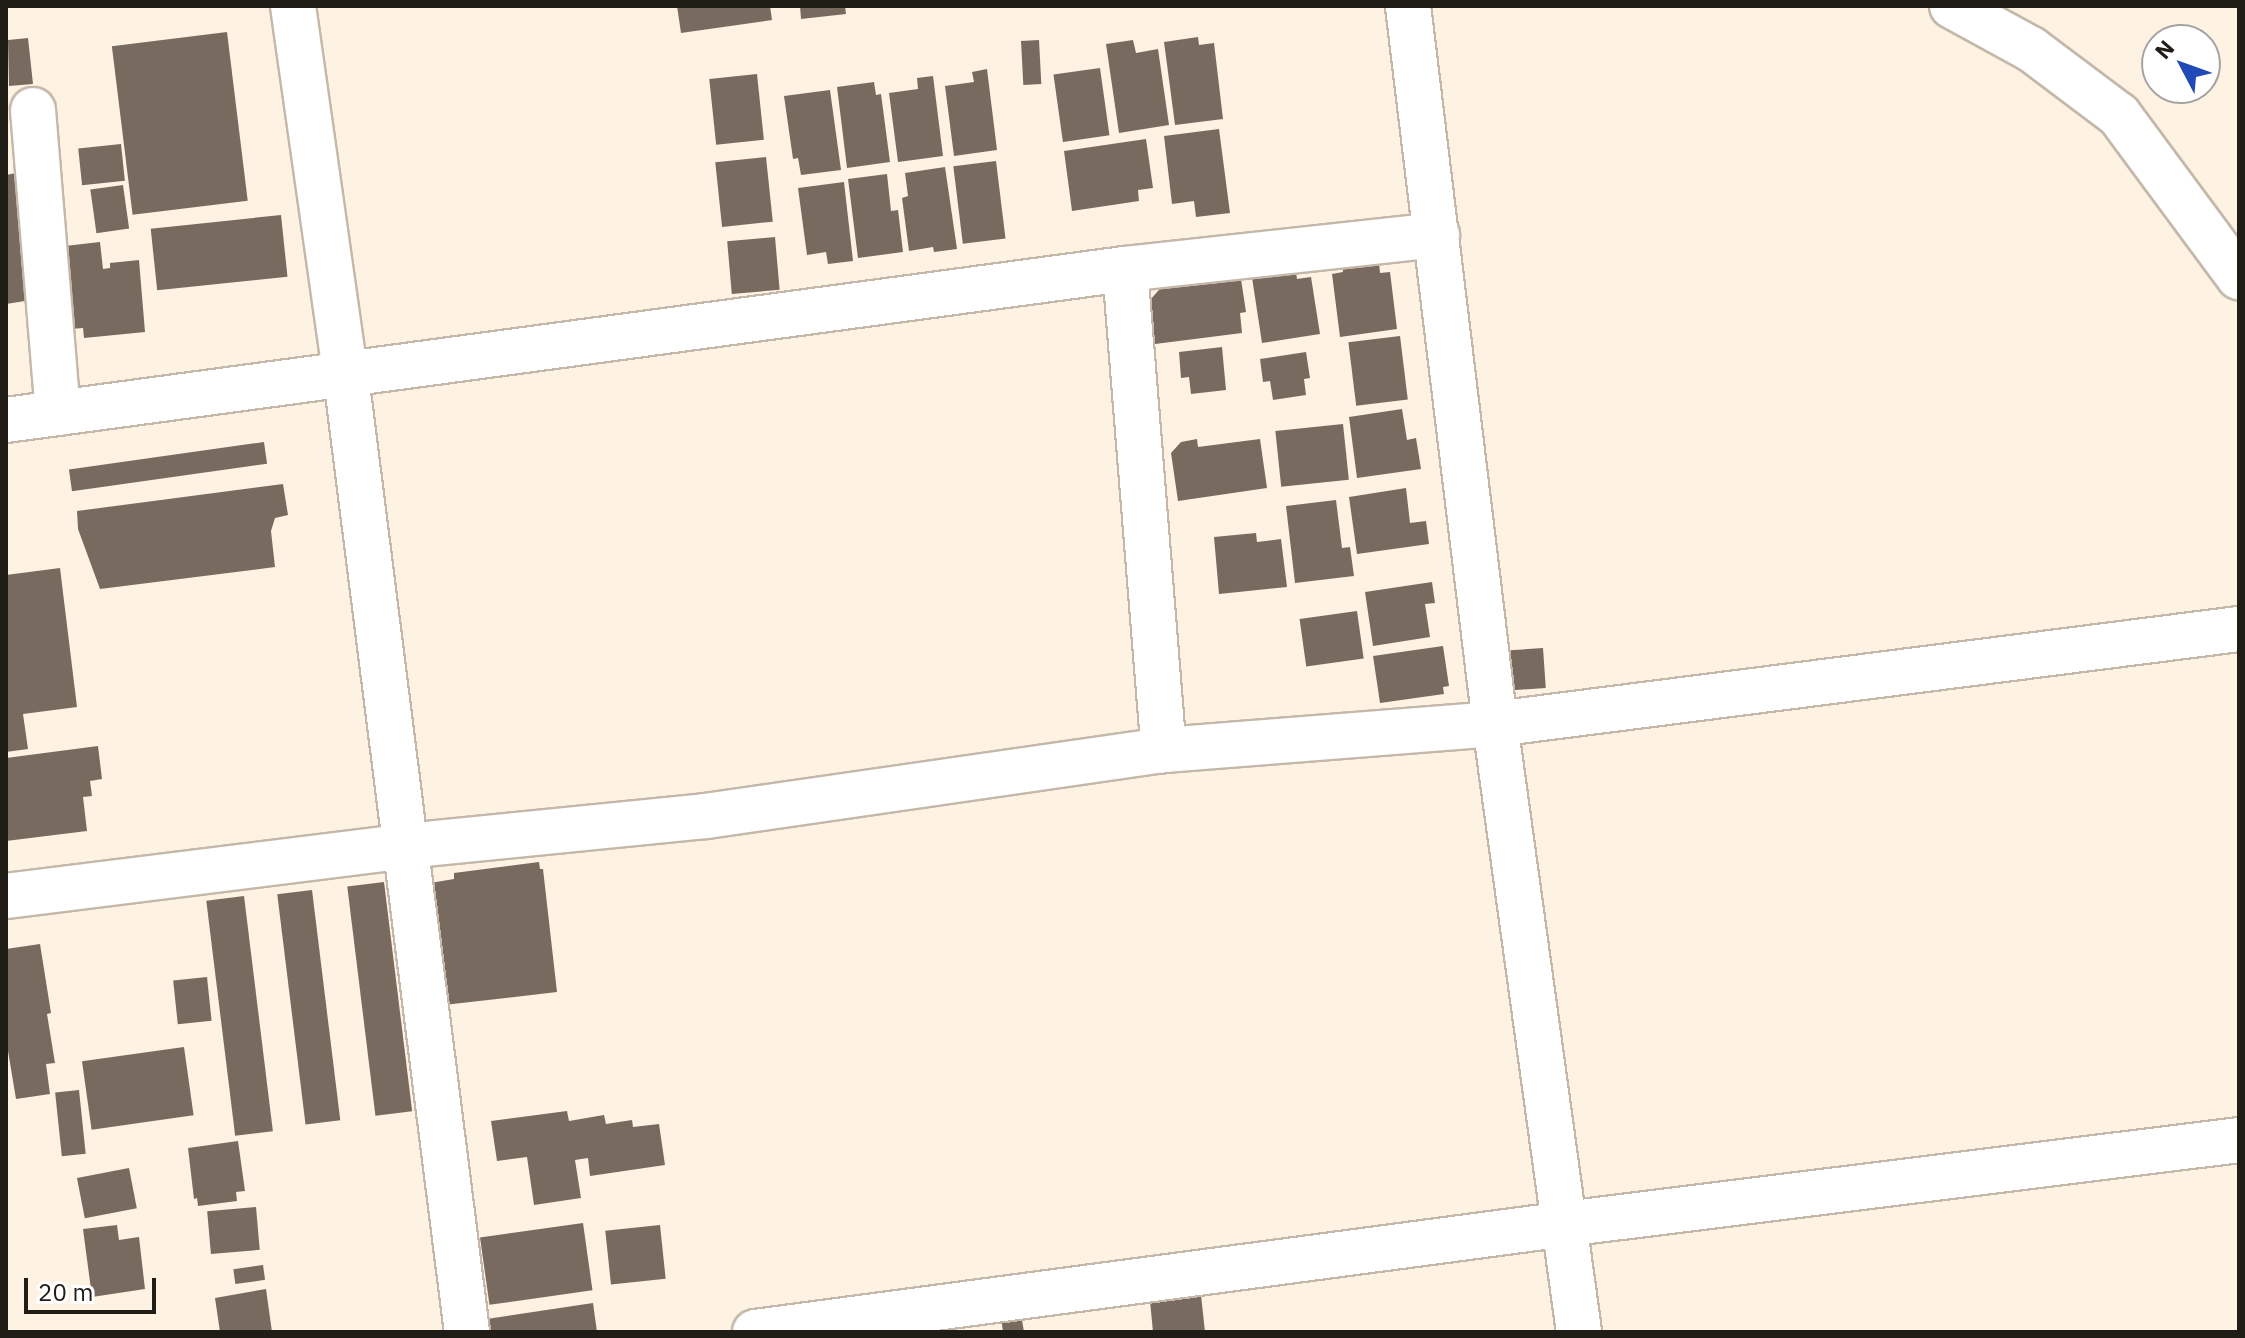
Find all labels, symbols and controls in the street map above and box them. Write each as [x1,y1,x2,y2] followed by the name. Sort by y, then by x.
[2141,24,2221,104] north arrow
[2148,34,2180,65] text: N
[28,1262,160,1312] scale bar
[38,1276,93,1308] text: 20 m

